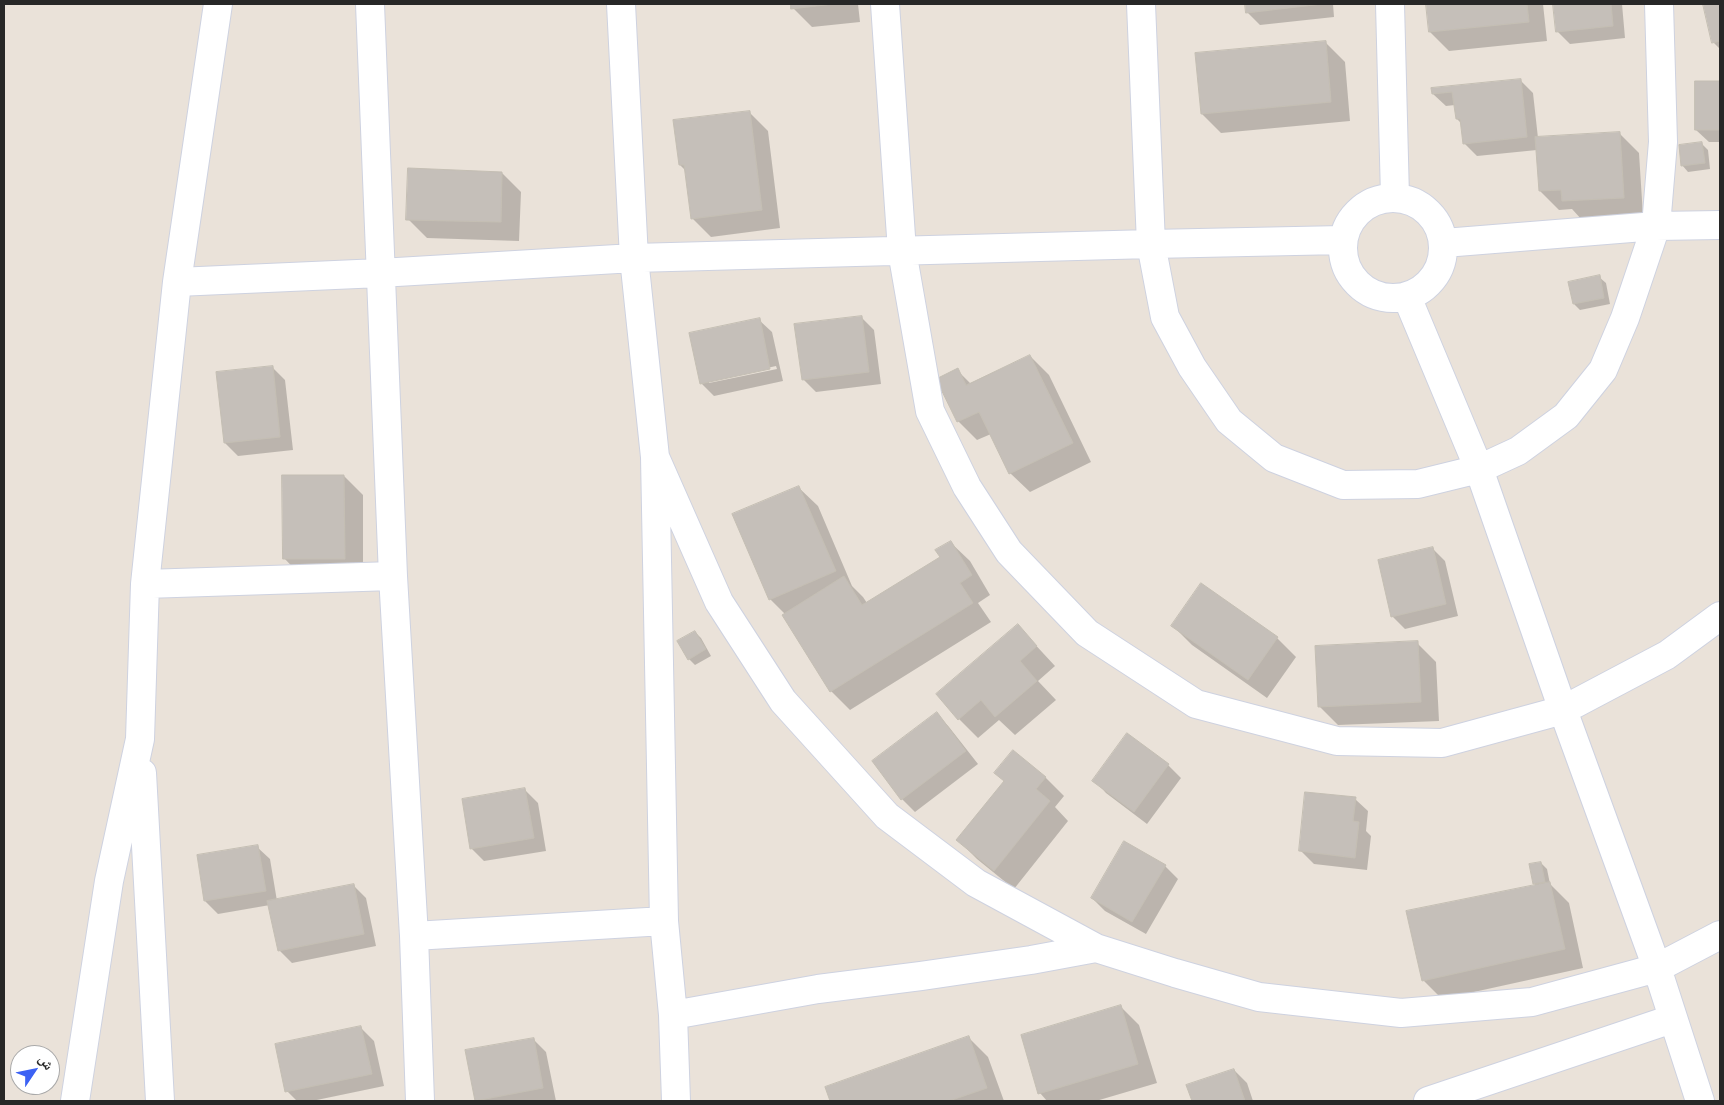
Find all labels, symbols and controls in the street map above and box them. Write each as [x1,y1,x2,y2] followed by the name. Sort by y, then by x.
[10,1045,60,1095] north arrow
[36,1052,57,1073] text: ش

